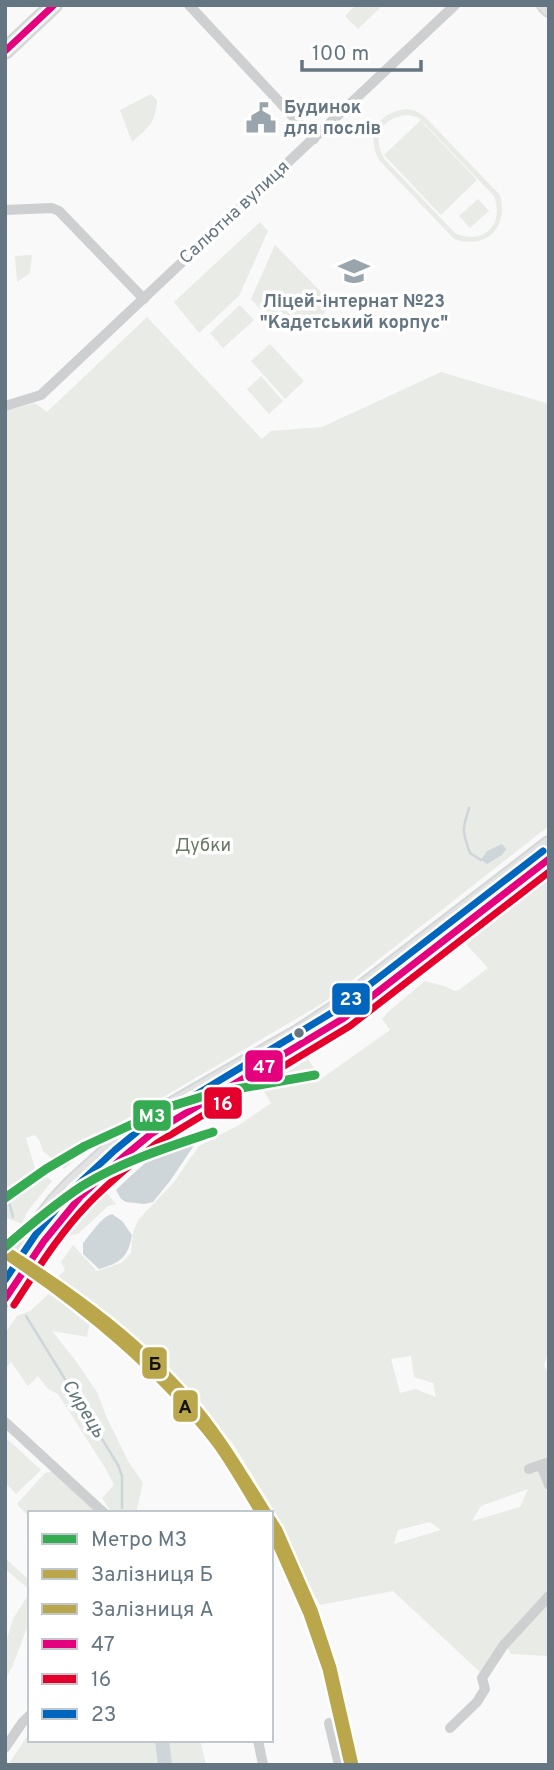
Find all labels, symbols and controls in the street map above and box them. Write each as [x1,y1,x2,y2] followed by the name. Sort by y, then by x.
[302,28,421,72] scale bar
[312,41,369,68] text: 100 m
[284,97,381,141] place label: Будинок для послів
[244,101,278,135] public building icon: Будинок для послів
[175,156,295,270] street label: Салютна вулиця
[337,254,371,288] school or university icon: Ліцей-інтернат №23 "Кадетський корпус"
[260,291,448,335] place label: Ліцей-інтернат №23 "Кадетський корпус"
[175,835,231,858] park label: Дубки
[331,982,371,1016] line badge: 23
[339,988,363,1012] text: 23
[292,1026,306,1040] unlabelled marker
[244,1049,284,1083] line badge: 47
[253,1056,275,1080] text: 47
[203,1086,243,1120] line badge: 16
[213,1093,233,1117] text: 16
[132,1099,172,1132] line badge: M3
[139,1105,165,1129] text: M3
[141,1346,168,1380] line badge: Б
[149,1353,162,1377] text: Б
[56,1375,110,1443] water label: Сирець
[172,1389,199,1423] line badge: A
[178,1396,192,1420] text: A
[28,1511,273,1742] legend
[91,1527,187,1554] text: Метро M3
[91,1562,213,1589] text: Залізниця Б
[91,1597,214,1624] text: Залізниця A
[91,1632,115,1659] text: 47
[91,1667,111,1694] text: 16
[91,1702,117,1729] text: 23

